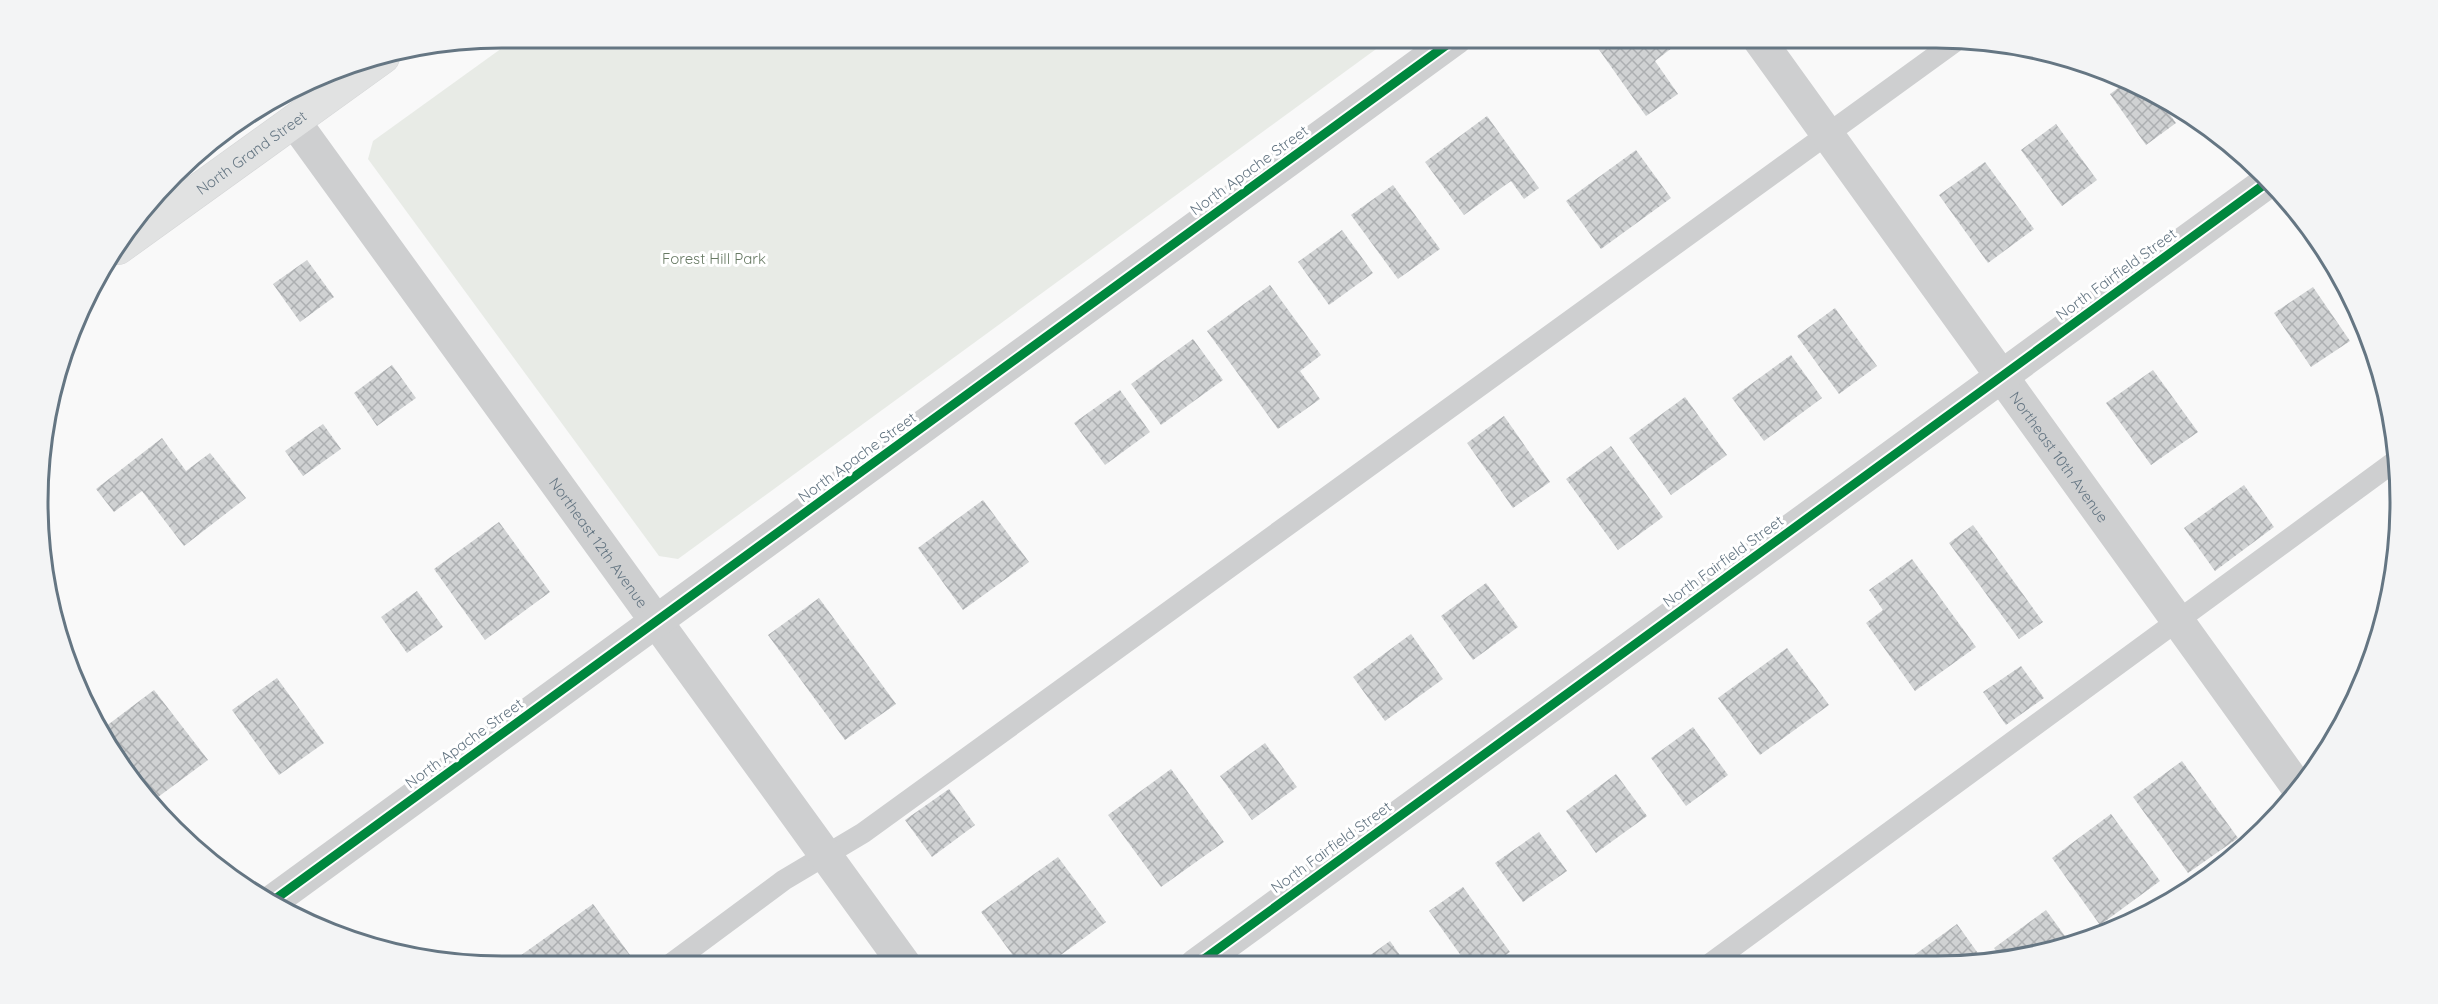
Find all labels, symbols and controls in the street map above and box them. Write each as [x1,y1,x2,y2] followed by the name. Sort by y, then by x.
[192,106,310,198] street label: North Grand Street
[1186,121,1312,219] street label: North Apache Street
[2052,224,2180,324] street label: North Fairfield Street
[662,249,766,268] park label: Forest Hill Park
[2006,388,2113,526] street label: Northeast 10th Avenue
[794,408,920,506] street label: North Apache Street
[545,473,652,611] street label: Northeast 12th Avenue
[1659,511,1787,611] street label: North Fairfield Street
[401,694,527,792] street label: North Apache Street
[1267,797,1395,897] street label: North Fairfield Street

